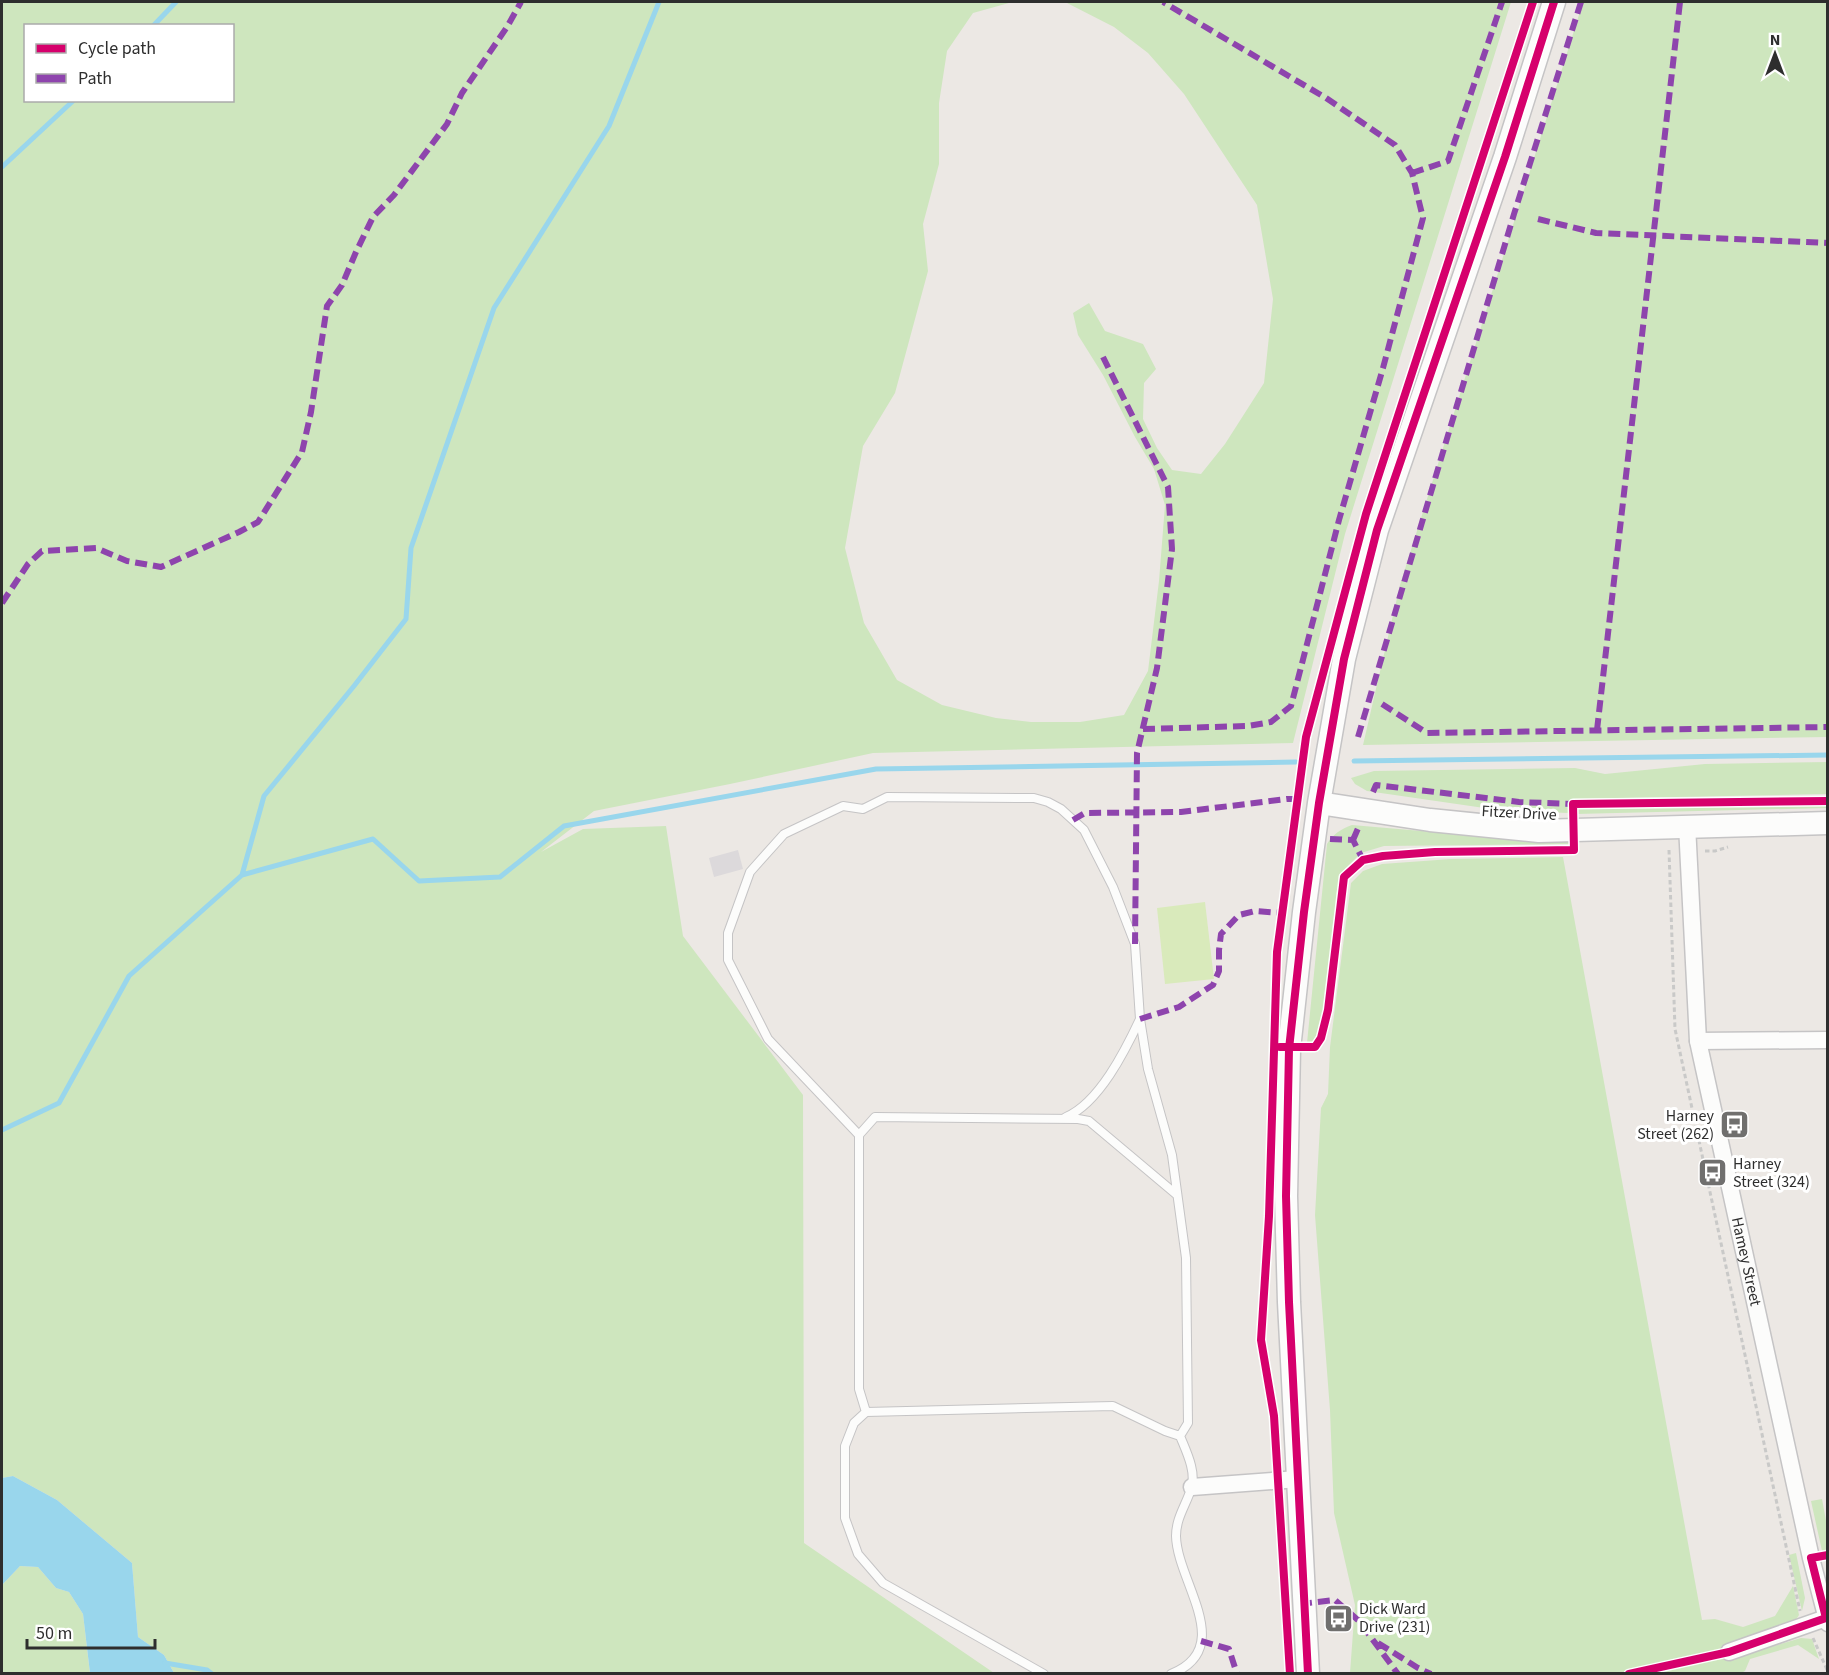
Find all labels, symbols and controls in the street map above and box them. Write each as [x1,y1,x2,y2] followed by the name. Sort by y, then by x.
[24,24,234,102] legend
[1745,24,1805,84] north arrow
[1770,29,1780,51] text: N
[78,36,156,61] text: Cycle path
[78,66,112,91] text: Path
[1481,800,1557,826] street label: Fitzer Drive
[1637,1105,1715,1145] place label: Harney Street (262)
[1719,1109,1751,1141] bus stop icon: Harney Street (262)
[1733,1153,1810,1193] place label: Harney Street (324)
[1696,1157,1728,1189] bus stop icon: Harney Street (324)
[1726,1215,1767,1309] street label: Hamey Street
[1359,1598,1430,1638] place label: Dick Ward Drive (231)
[1322,1602,1354,1634] bus stop icon: Dick Ward Drive (231)
[27,1612,154,1650] scale bar
[36,1621,72,1646] text: 50 m

